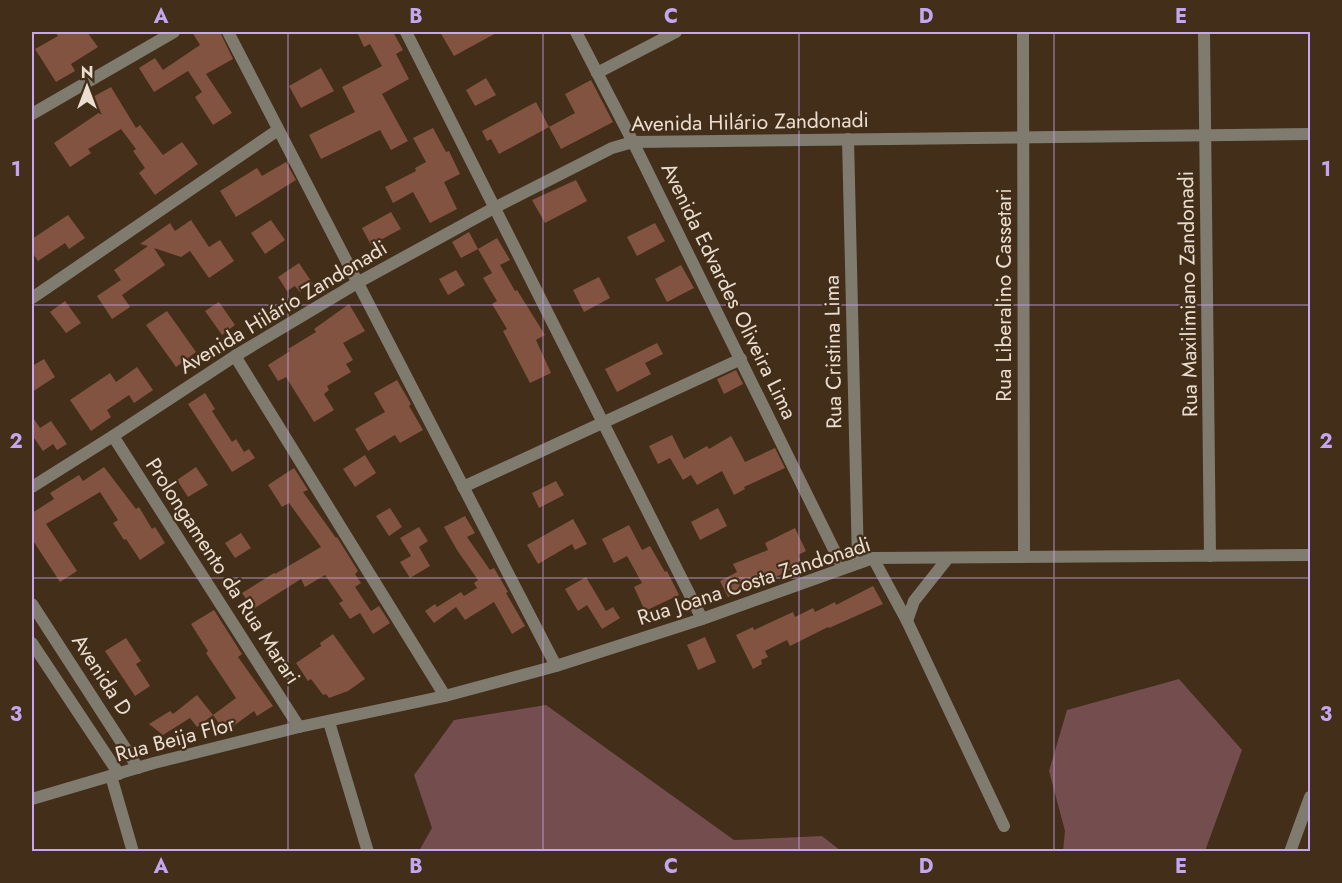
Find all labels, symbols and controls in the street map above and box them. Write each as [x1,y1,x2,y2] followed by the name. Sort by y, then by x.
[153,2,169,31] text: A
[409,2,423,31] text: B
[664,2,678,31] text: C
[919,2,933,31] text: D
[1175,2,1187,31] text: E
[57,57,117,117] north arrow
[81,61,93,84] text: N
[631,105,869,139] street label: Avenida Hilário Zandonadi
[11,155,21,184] text: 1
[1321,155,1331,184] text: 1
[654,158,804,424] street label: Avenida Edvardes Oliveira Lima
[1171,171,1205,417] street label: Rua Maxilimiano Zandonadi
[989,188,1019,402] street label: Rua Liberalino Cassetari
[173,233,393,381] street label: Avenida Hilário Zandonadi
[817,275,849,429] street label: Rua Cristina Lima
[9,427,23,456] text: 2
[1319,427,1333,456] text: 2
[138,452,308,690] street label: Prolongamento da Rua Marari
[634,529,874,633] street label: Rua Joana Costa Zandonadi
[64,628,140,722] street label: Avenida D
[10,700,22,729] text: 3
[1320,700,1332,729] text: 3
[112,708,239,769] street label: Rua Beija Flor
[153,852,169,881] text: A
[409,852,423,881] text: B
[664,852,678,881] text: C
[919,852,933,881] text: D
[1175,852,1187,881] text: E

